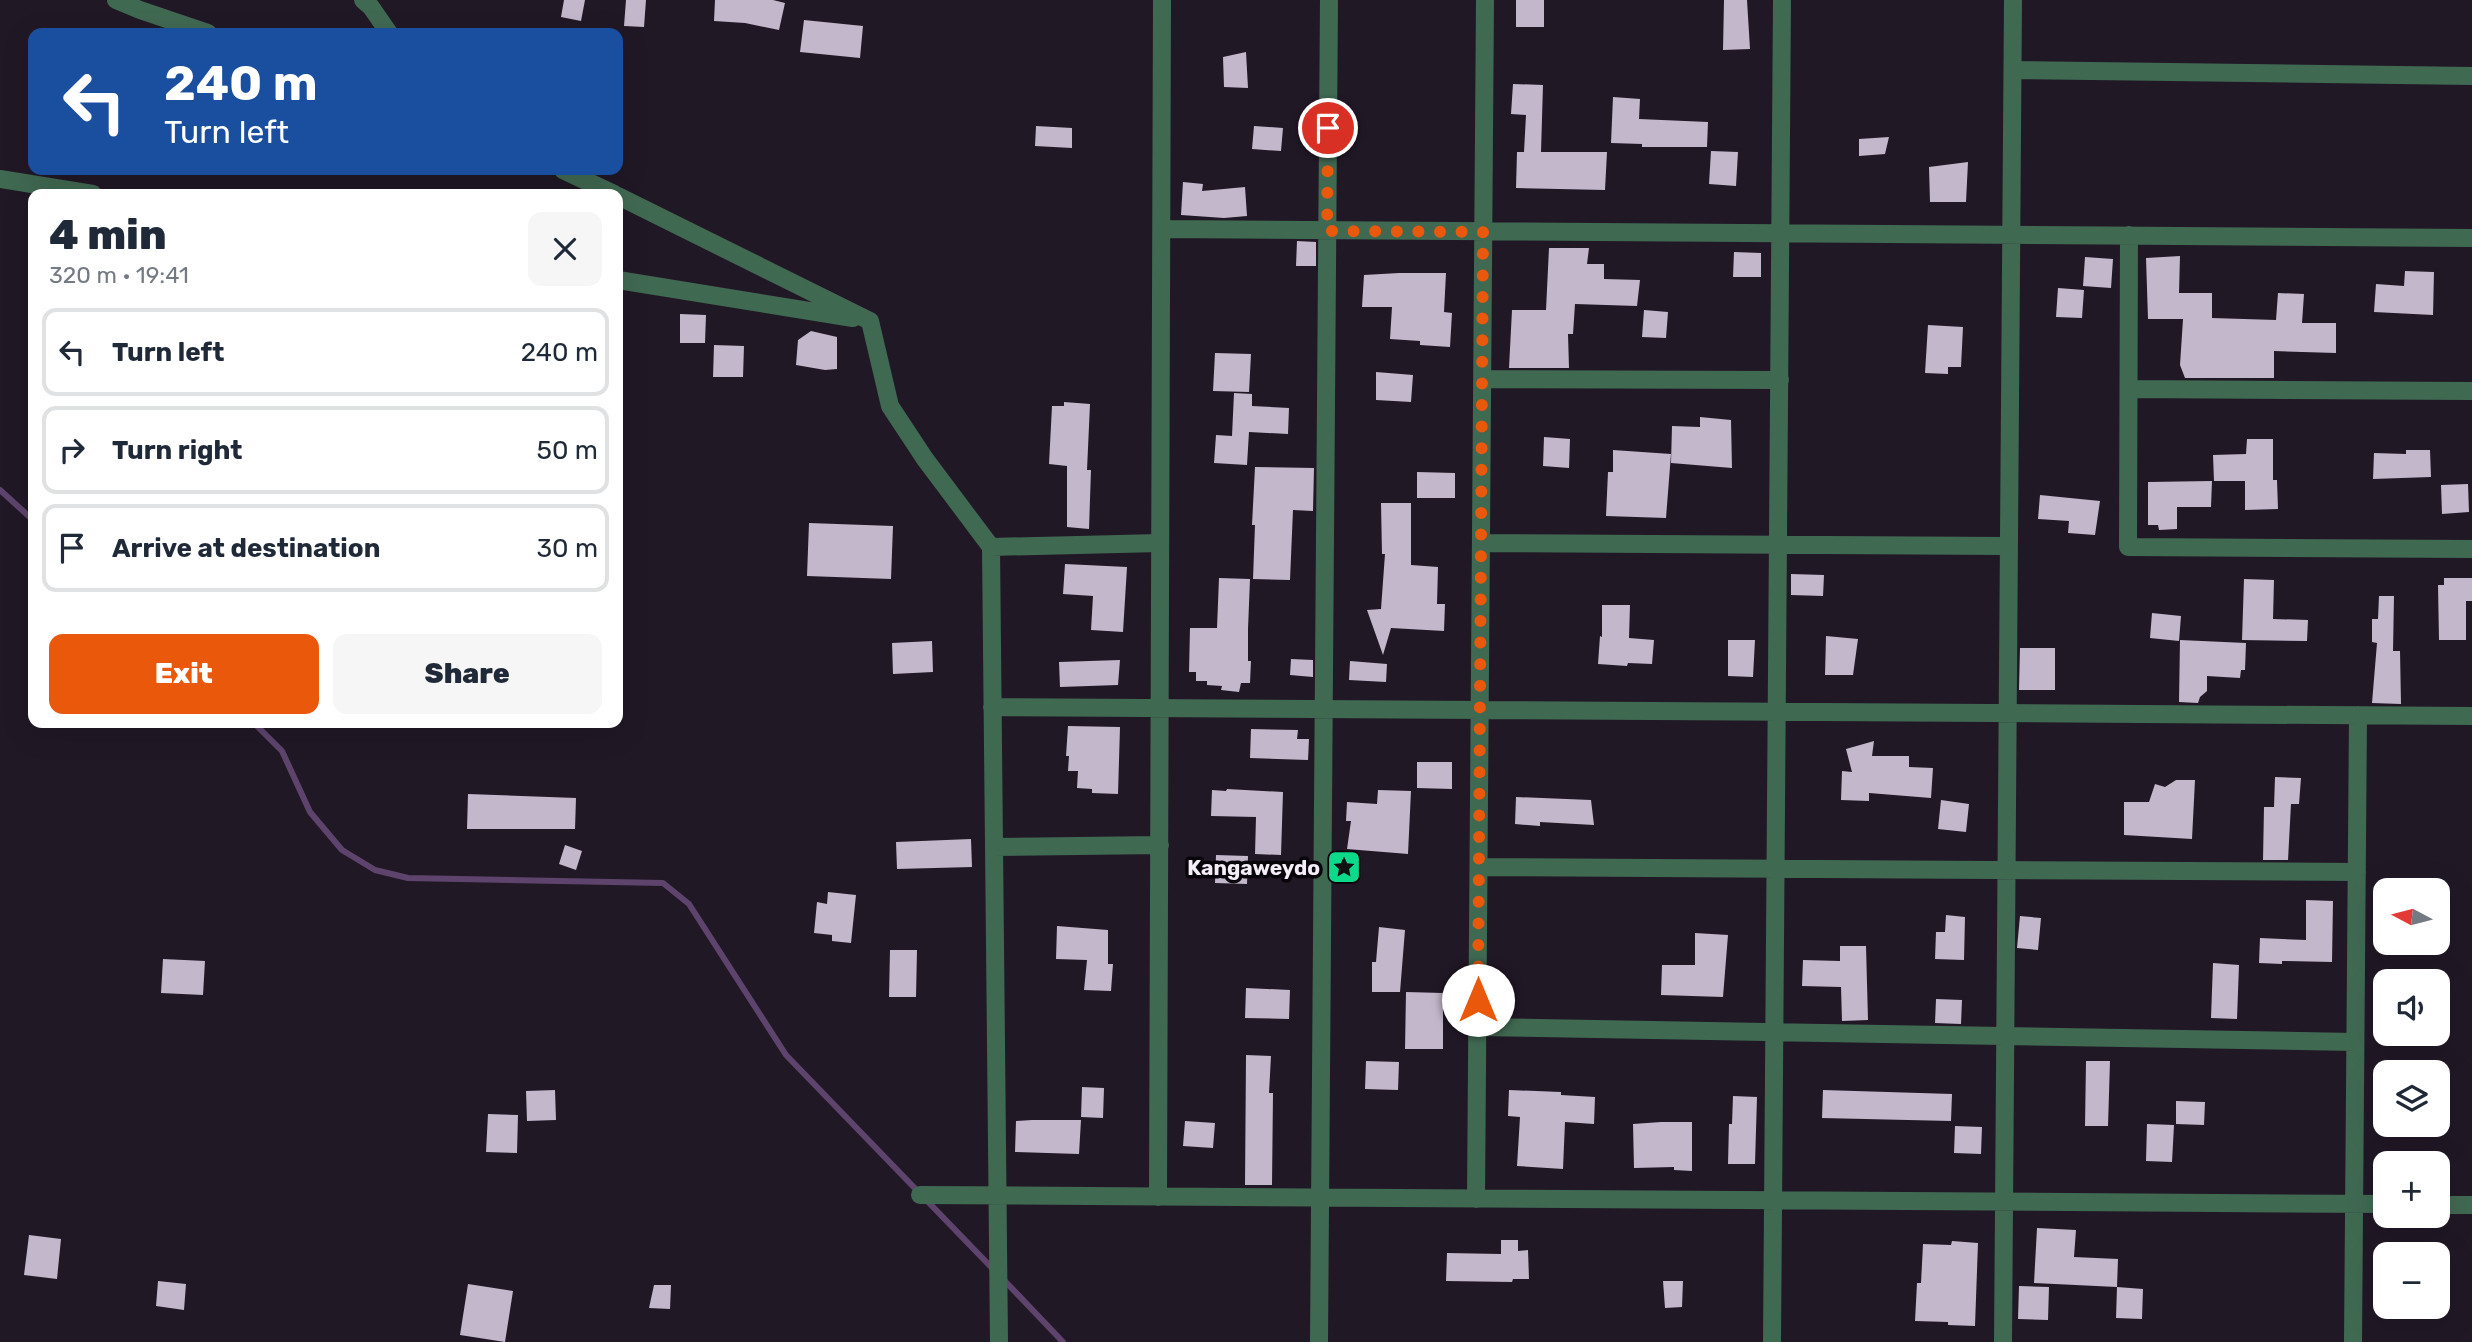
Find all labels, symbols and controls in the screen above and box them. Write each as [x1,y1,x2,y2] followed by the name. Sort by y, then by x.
[164,54,318,112] text: 240 m
[49,56,140,147] icon: left
[1298,98,1358,158] pin
[1309,109,1347,147] icon: arrive
[164,113,289,151] text: Turn left
[49,210,167,260] text: 4 min
[528,212,602,286] button: close
[49,261,189,289] text: 320 m · 19:41
[53,333,91,371] icon: left
[112,337,224,368] text: Turn left
[521,337,598,368] text: 240 m
[53,431,91,469] icon: right
[112,435,242,466] text: Turn right
[537,435,598,466] text: 50 m
[53,529,91,567] icon: arrive
[112,533,380,564] text: Arrive at destination
[536,533,598,564] text: 30 m
[49,634,319,714] button: Exit
[333,634,602,714] button: Share
[1325,848,1363,886] place icon: Kangaweydo
[1187,855,1320,880] place label: Kangaweydo
[2373,878,2450,956] north arrow
[2373,878,2450,1319] map controls
[1441,963,1515,1037] position arrow
[2373,969,2450,1046] button: sound
[2373,1060,2450,1137] button: layers
[2373,1151,2450,1228] button: +
[2373,1242,2450,1319] button: −

